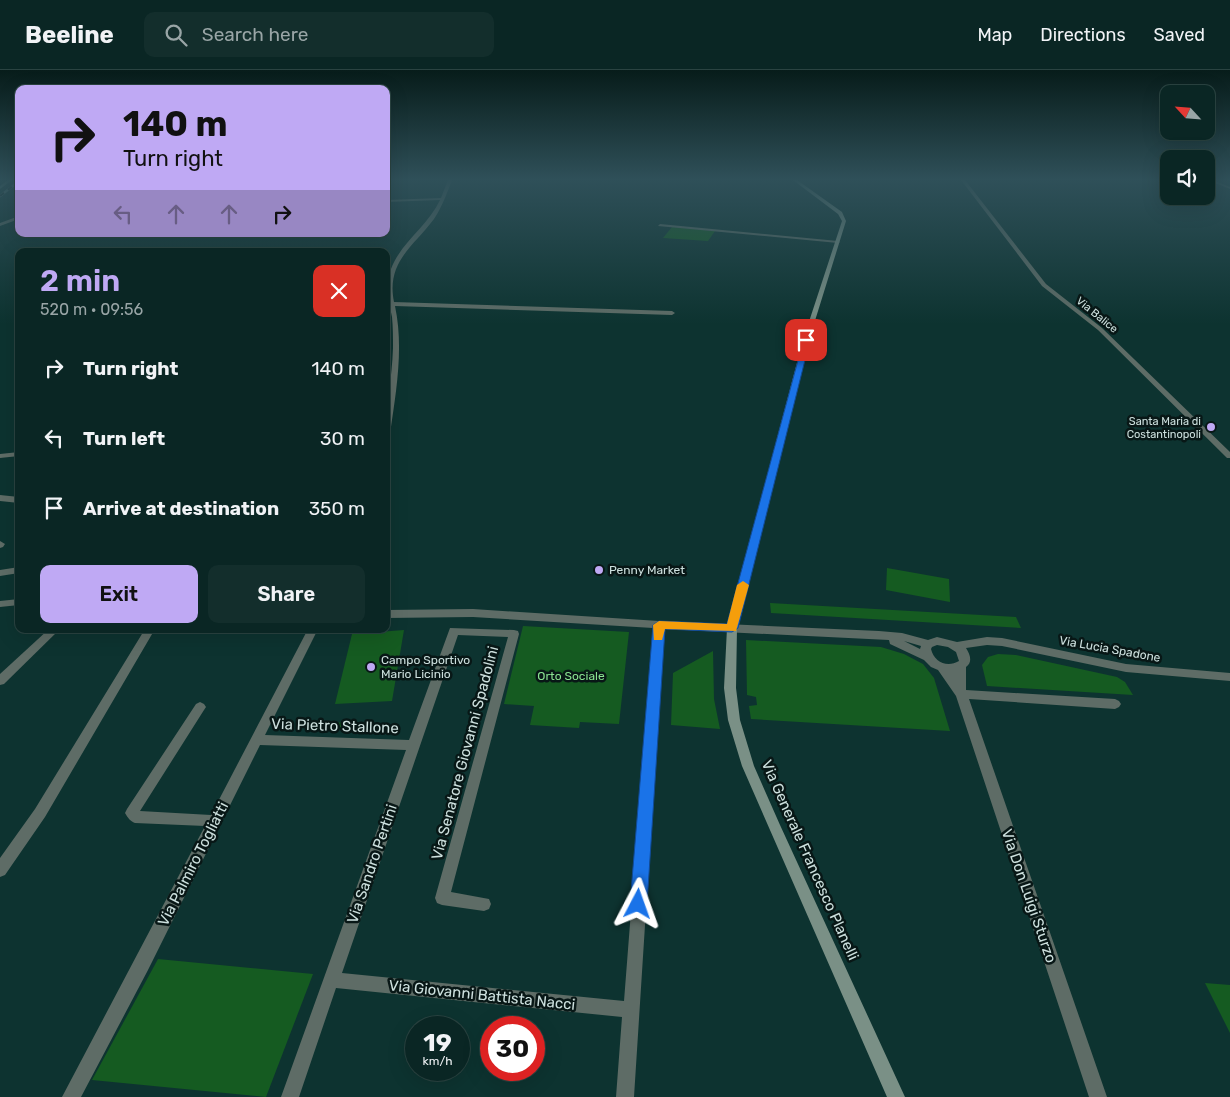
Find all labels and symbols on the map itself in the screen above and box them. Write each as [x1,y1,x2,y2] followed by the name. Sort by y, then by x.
[1160,85,1215,140] north arrow
[1074,294,1120,336] street label: Via Balice
[785,319,827,361] pin
[1127,415,1201,441] place label: Santa Maria di Costantinopoli
[1205,421,1217,433] marker: Santa Maria di Costantinopoli
[609,563,685,577] place label: Penny Market
[593,564,605,576] marker: Penny Market
[1058,633,1162,665] street label: Via Lucia Spadone
[428,644,502,862] street label: Via Senatore Giovanni Spadolini
[381,653,470,681] place label: Campo Sportivo Mario Licinio
[365,661,377,673] marker: Campo Sportivo Mario Licinio
[537,669,605,683] park label: Orto Sociale
[271,715,399,737] street label: Via Pietro Stallone
[758,757,862,963] street label: Via Generale Francesco Planelli
[154,799,232,929] street label: Via Palmiro Togliatti
[343,802,401,926] street label: Via Sandro Pertini
[998,827,1060,965] street label: Via Don Luigi Sturzo
[611,877,663,929] position arrow
[388,976,576,1014] street label: Via Giovanni Battista Nacci
[480,1016,545,1081] speed limit sign: 30

